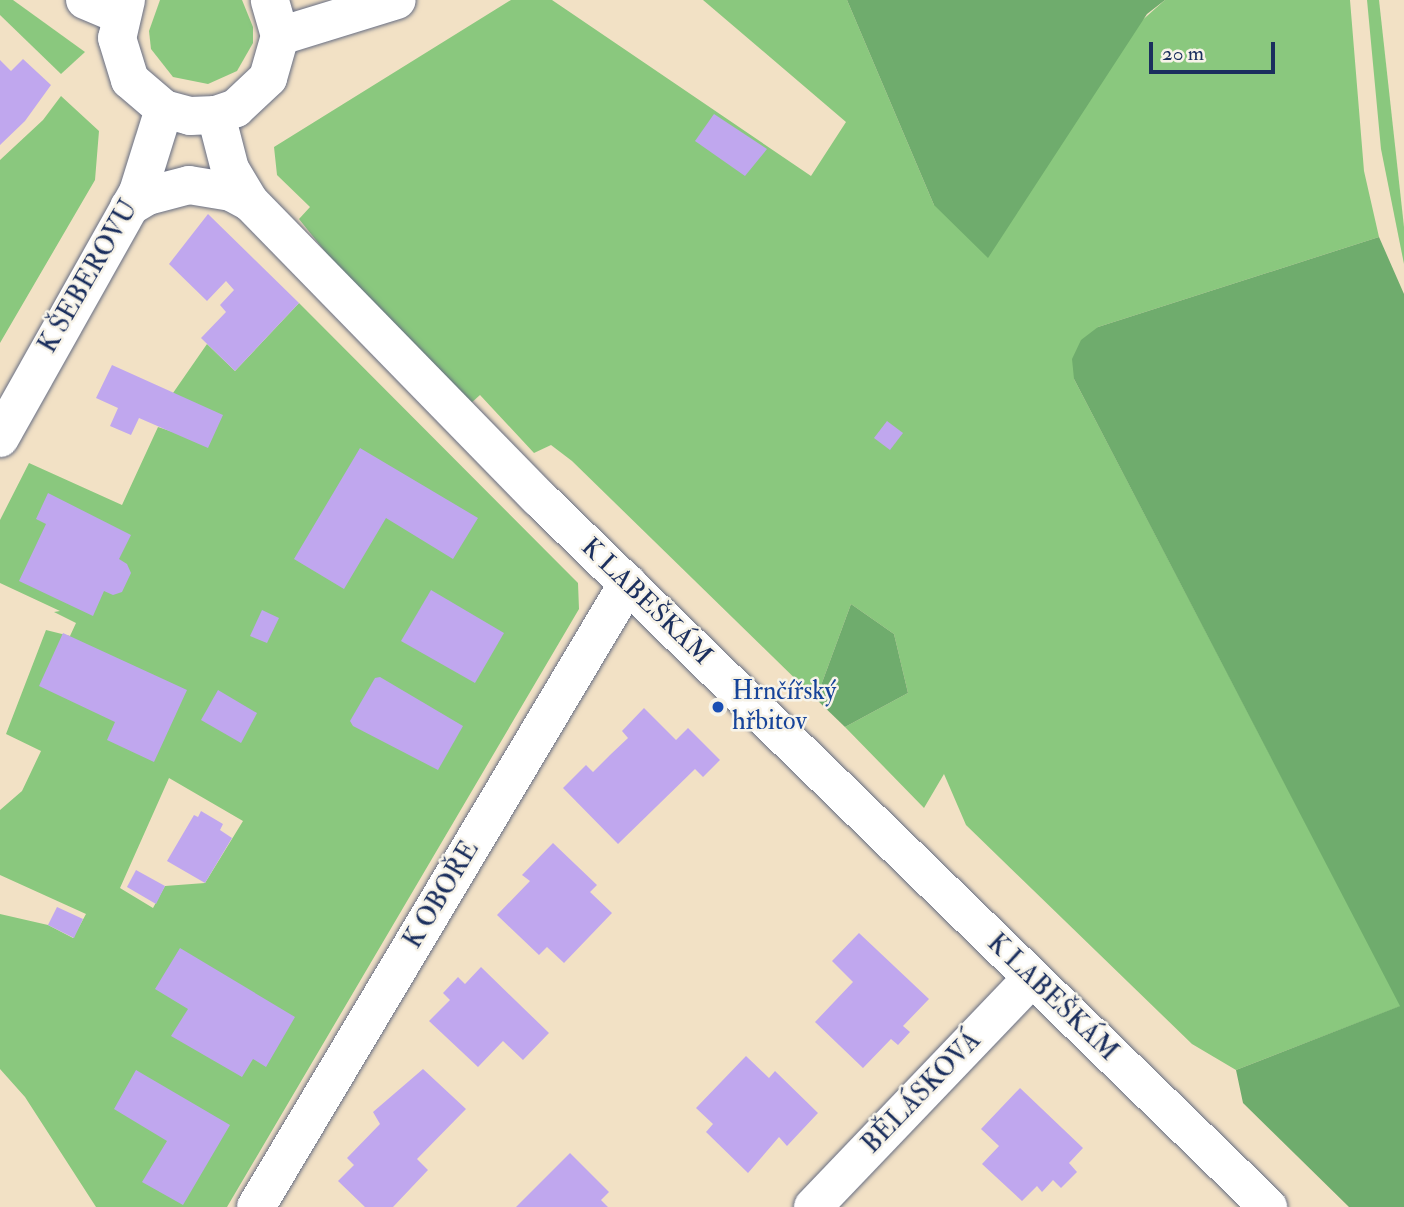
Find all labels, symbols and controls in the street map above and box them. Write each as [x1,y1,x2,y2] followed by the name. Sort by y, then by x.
[1152,28,1278,72] scale bar
[1162,40,1204,67] text: 20 m
[33,195,145,359] street label: K ŠEBEROVU
[574,532,718,672] street label: K LABEŠKÁM
[732,676,836,738] place label: Hrnčířský hřbitov
[710,699,726,715] marker: Hrnčířský hřbitov
[398,836,486,954] street label: K OBOŘE
[980,928,1124,1068] street label: K LABEŠKÁM
[856,1026,988,1160] street label: BĚLÁSKOVÁ

